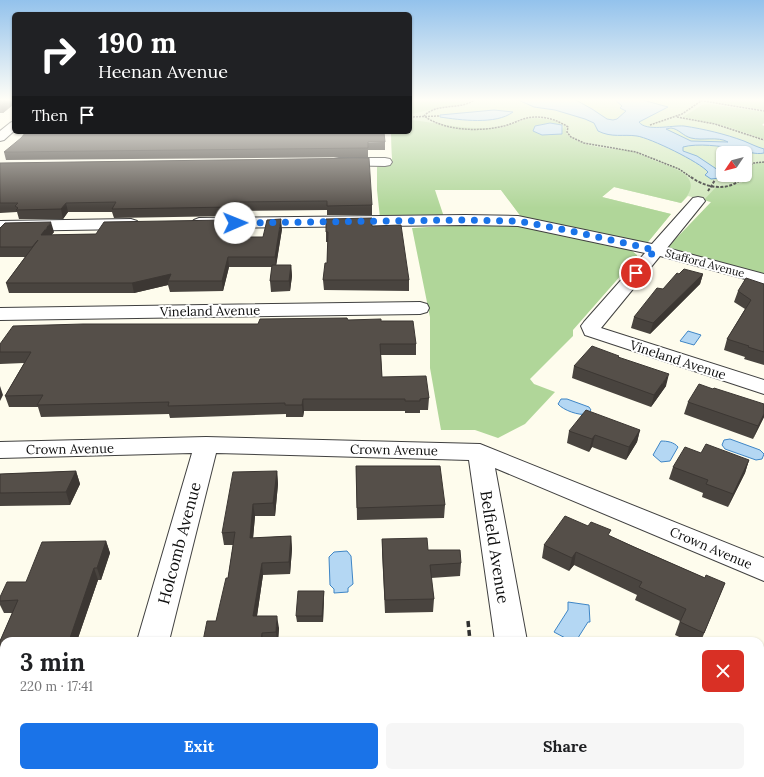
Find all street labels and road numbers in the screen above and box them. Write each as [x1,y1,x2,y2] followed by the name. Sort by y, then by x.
[664,246,746,280] street label: Stafford Avenue
[159,302,260,320] street label: Vineland Avenue
[627,336,728,384] street label: Vineland Avenue
[26,440,114,458] street label: Crown Avenue
[350,441,438,459] street label: Crown Avenue
[153,479,205,606] street label: Holcomb Avenue
[476,489,514,605] street label: Belfield Avenue
[667,523,755,573] street label: Crown Avenue

